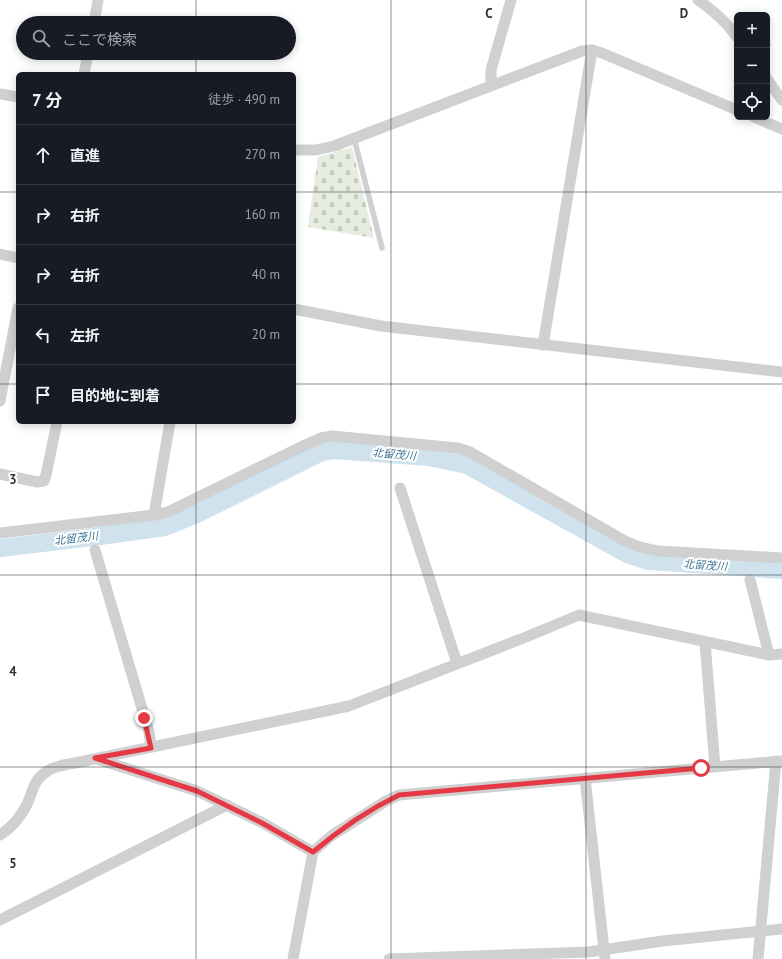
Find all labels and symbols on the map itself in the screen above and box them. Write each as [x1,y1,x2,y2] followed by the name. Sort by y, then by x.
[485,5,493,22] text: C
[680,5,688,22] text: D
[371,445,418,463] water label: 北留茂川
[9,471,17,488] text: 3
[53,528,100,548] water label: 北留茂川
[683,556,728,574] water label: 北留茂川
[9,663,17,680] text: 4
[135,709,153,727] route end
[692,759,710,777] route start
[9,855,17,872] text: 5

